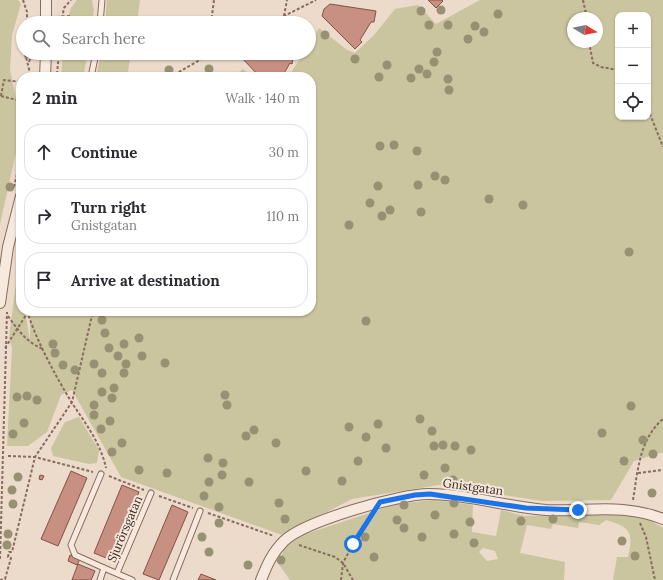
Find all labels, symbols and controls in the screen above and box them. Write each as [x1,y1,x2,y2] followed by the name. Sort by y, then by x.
[567,12,603,48] north arrow
[615,12,651,120] map controls
[615,12,651,48] button: +
[16,16,316,60] search box
[30,27,52,49] icon: search
[62,29,145,48] text: Search here
[615,48,651,84] button: −
[615,84,651,120] button: locate
[32,87,78,109] text: 2 min
[225,90,300,107] text: Walk · 140 m
[33,141,55,163] icon: ahead
[71,143,137,162] text: Continue
[269,144,299,161] text: 30 m
[71,198,147,217] text: Turn right
[33,205,55,227] icon: right
[266,208,299,225] text: 110 m
[71,217,137,234] text: Gnistgatan
[33,269,55,291] icon: arrive
[71,271,220,290] text: Arrive at destination
[442,475,504,498] street label: Gnistgatan
[104,493,145,564] street label: Sjurörsgatan
[569,501,587,519] route end
[344,535,362,553] route start

